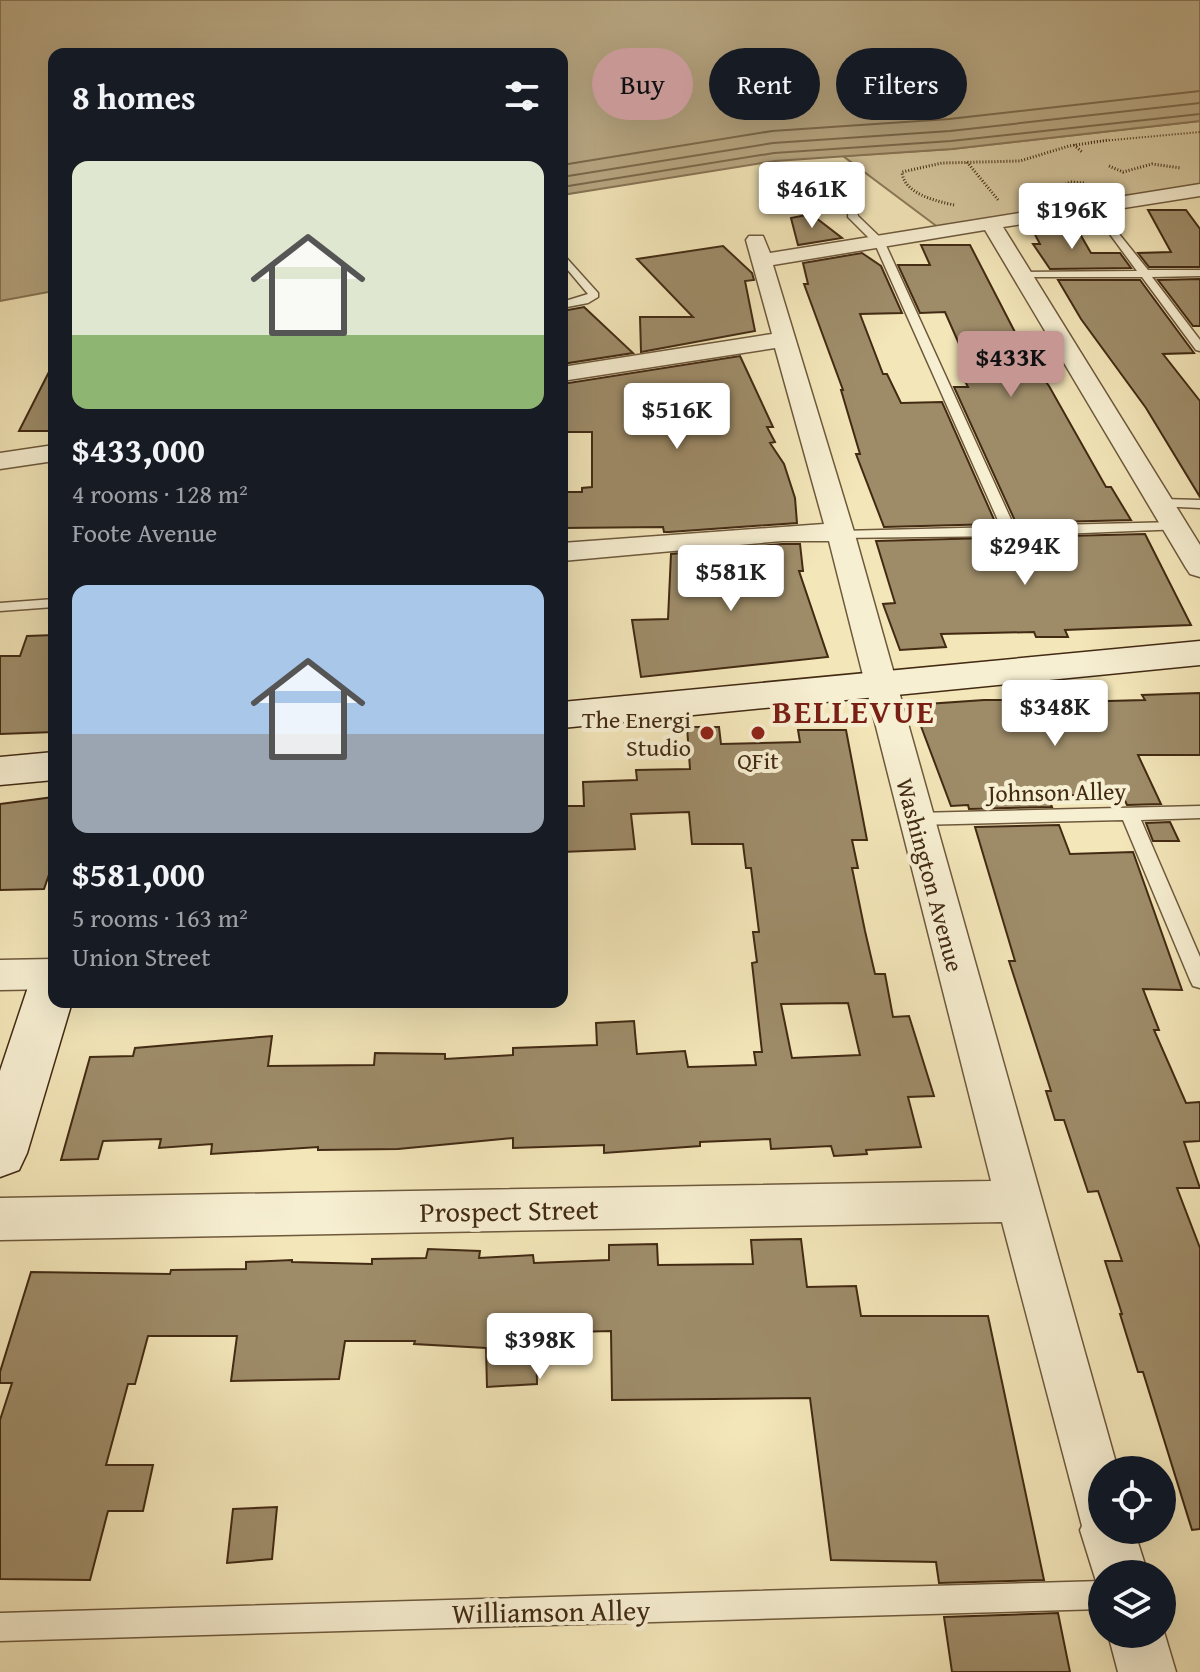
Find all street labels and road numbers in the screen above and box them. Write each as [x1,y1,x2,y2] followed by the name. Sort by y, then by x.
[984,773,1127,811] street label: Johnson Alley
[887,774,973,976] street label: Washington Avenue
[419,1188,599,1232] street label: Prospect Street
[451,1589,651,1633] street label: Williamson Alley

